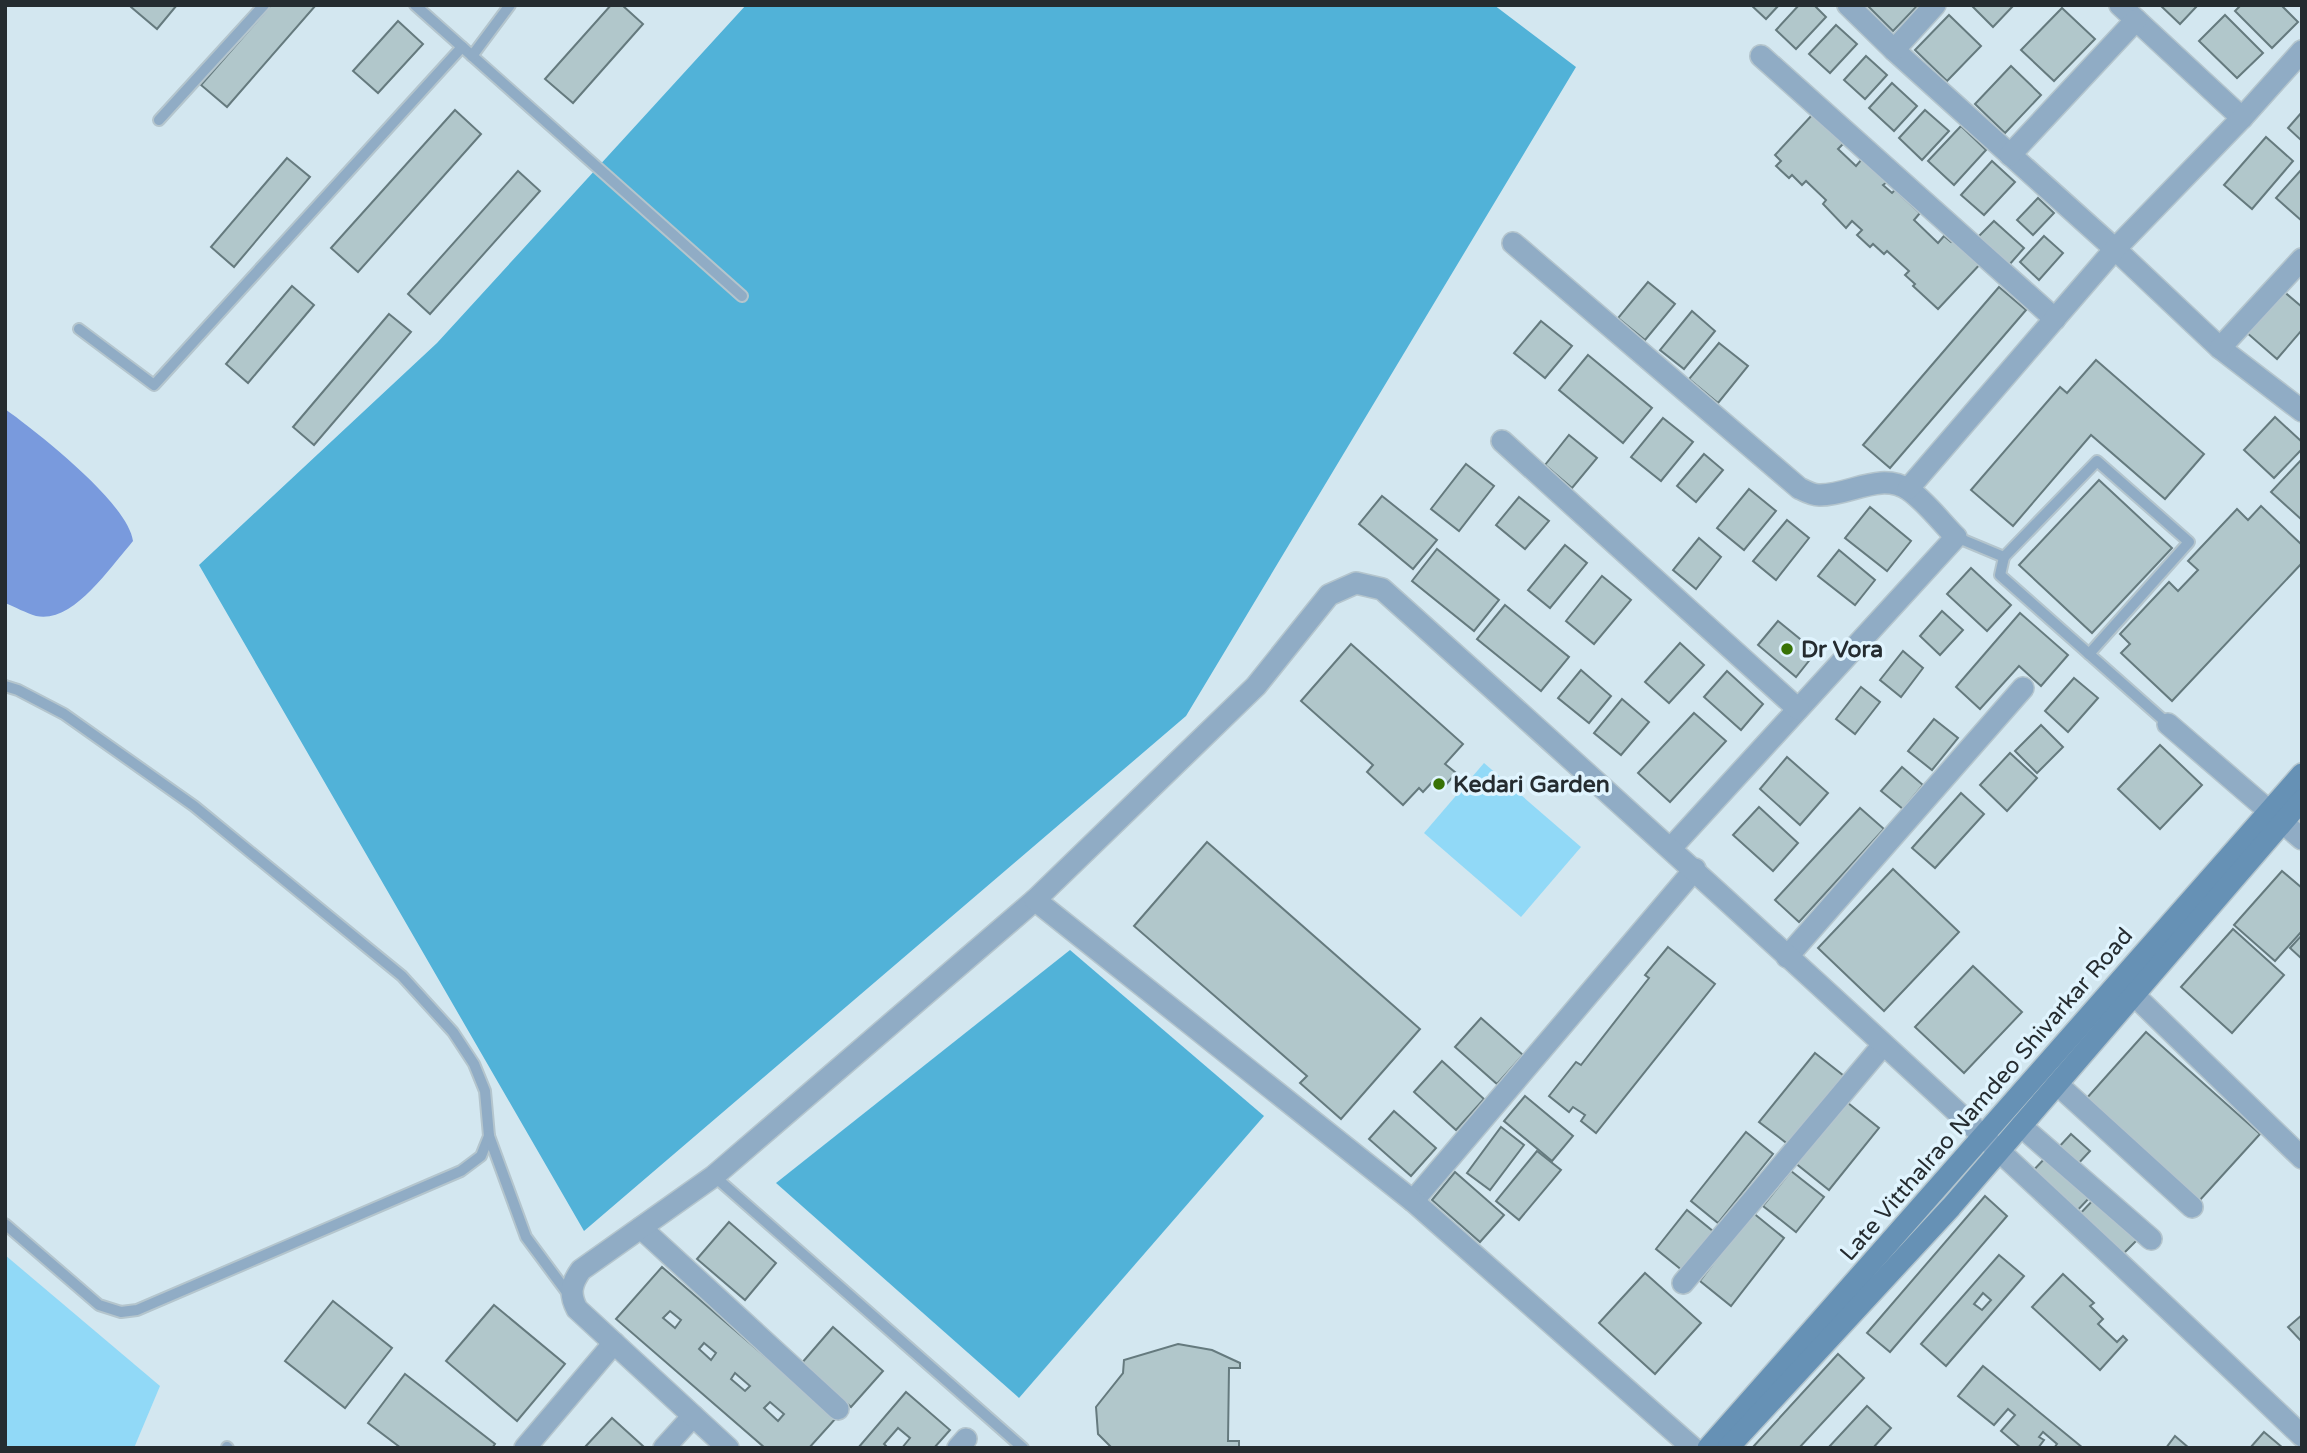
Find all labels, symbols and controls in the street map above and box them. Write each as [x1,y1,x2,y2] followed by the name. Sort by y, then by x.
[1801,636,1883,664] place label: Dr Vora
[1779,641,1795,657] marker: Dr Vora
[1453,771,1610,799] place label: Kedari Garden
[1431,776,1447,792] marker: Kedari Garden
[1834,922,2139,1267] street label: Late Vitthalrao Namdeo Shivarkar Road

